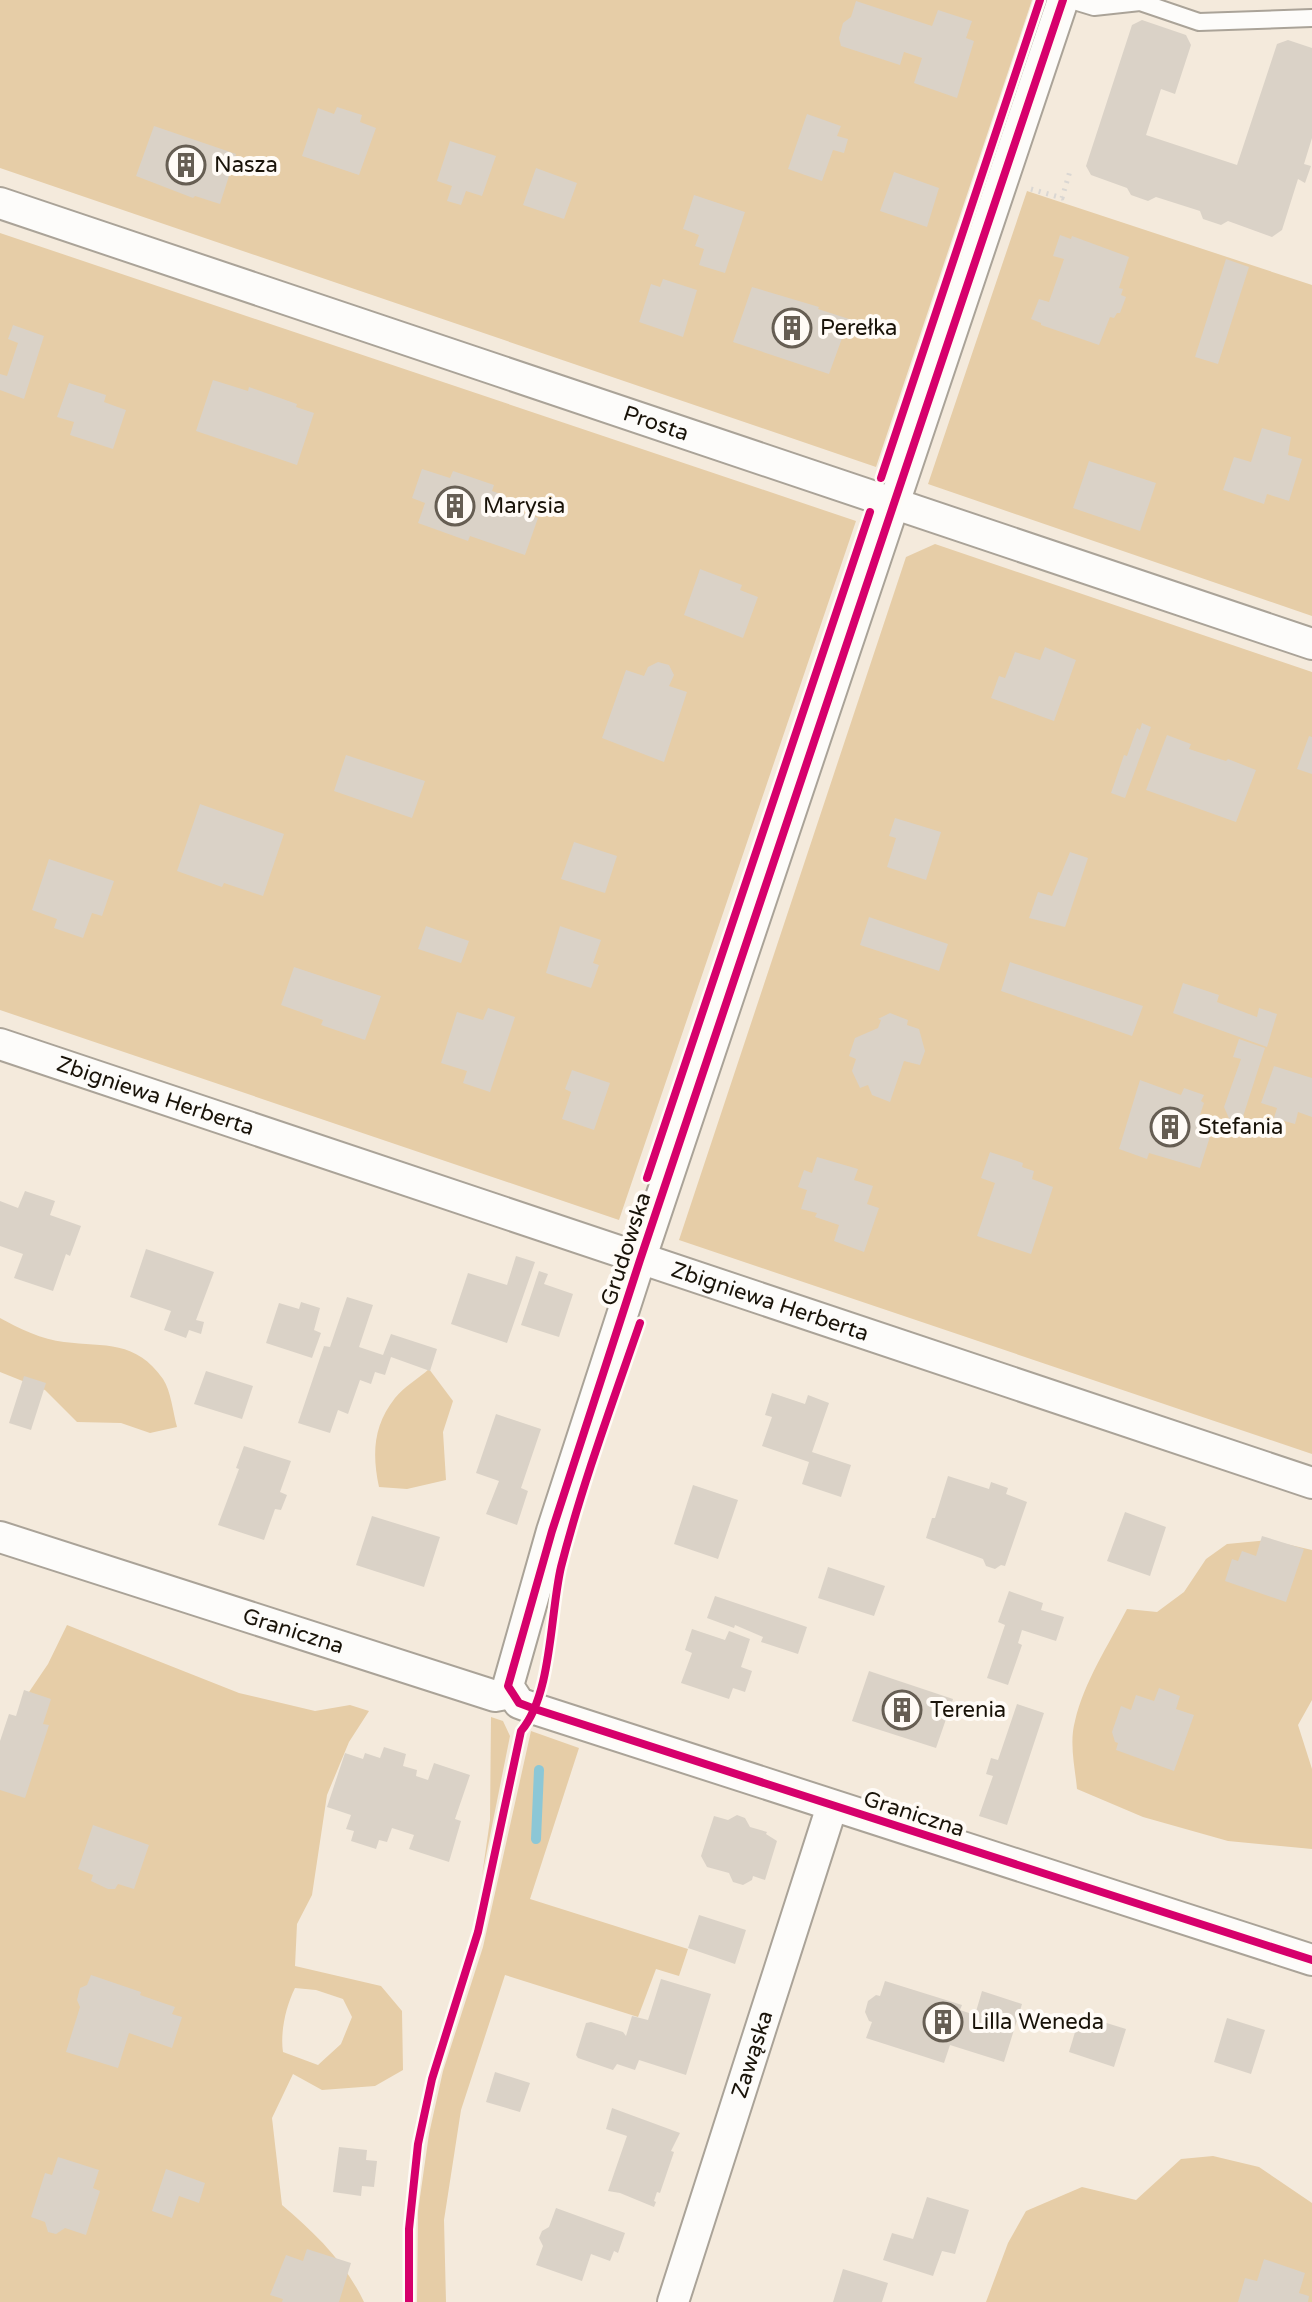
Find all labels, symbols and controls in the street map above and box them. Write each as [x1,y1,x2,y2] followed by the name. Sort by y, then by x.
[165,144,207,186] building icon: Nasza
[214,152,278,178] place label: Nasza
[771,307,813,349] building icon: Perełka
[820,315,897,341] place label: Perełka
[620,400,692,447] street label: Prosta
[434,485,476,527] building icon: Marysia
[483,493,565,519] place label: Marysia
[53,1051,258,1141] street label: Zbigniewa Herberta
[1149,1106,1191,1148] building icon: Stefania
[1198,1114,1283,1140] place label: Stefania
[595,1189,657,1309] street label: Grudowska
[668,1257,872,1347] street label: Zbigniewa Herberta
[239,1603,347,1660] street label: Graniczna
[881,1689,923,1731] building icon: Terenia
[930,1697,1006,1723] place label: Terenia
[860,1785,968,1843] street label: Graniczna
[922,2001,964,2043] building icon: Lilla Weneda
[726,2007,779,2101] street label: Zawąska
[971,2009,1104,2035] place label: Lilla Weneda

